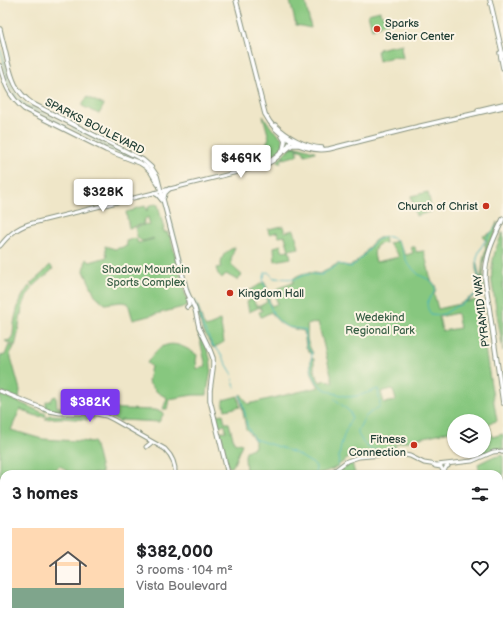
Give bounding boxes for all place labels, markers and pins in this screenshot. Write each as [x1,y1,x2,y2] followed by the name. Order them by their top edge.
[385,17,455,43] place label: Sparks Senior Center
[372,24,382,34] marker: Sparks Senior Center
[213,145,269,179] pin: $469K
[75,179,131,213] pin: $328K
[398,200,479,213] place label: Church of Christ
[481,201,491,211] marker: Church of Christ
[238,287,304,300] place label: Kingdom Hall
[225,288,235,298] marker: Kingdom Hall
[62,389,118,423] pin: $382K
[349,433,407,459] place label: Fitness Connection
[409,440,419,450] marker: Fitness Connection

